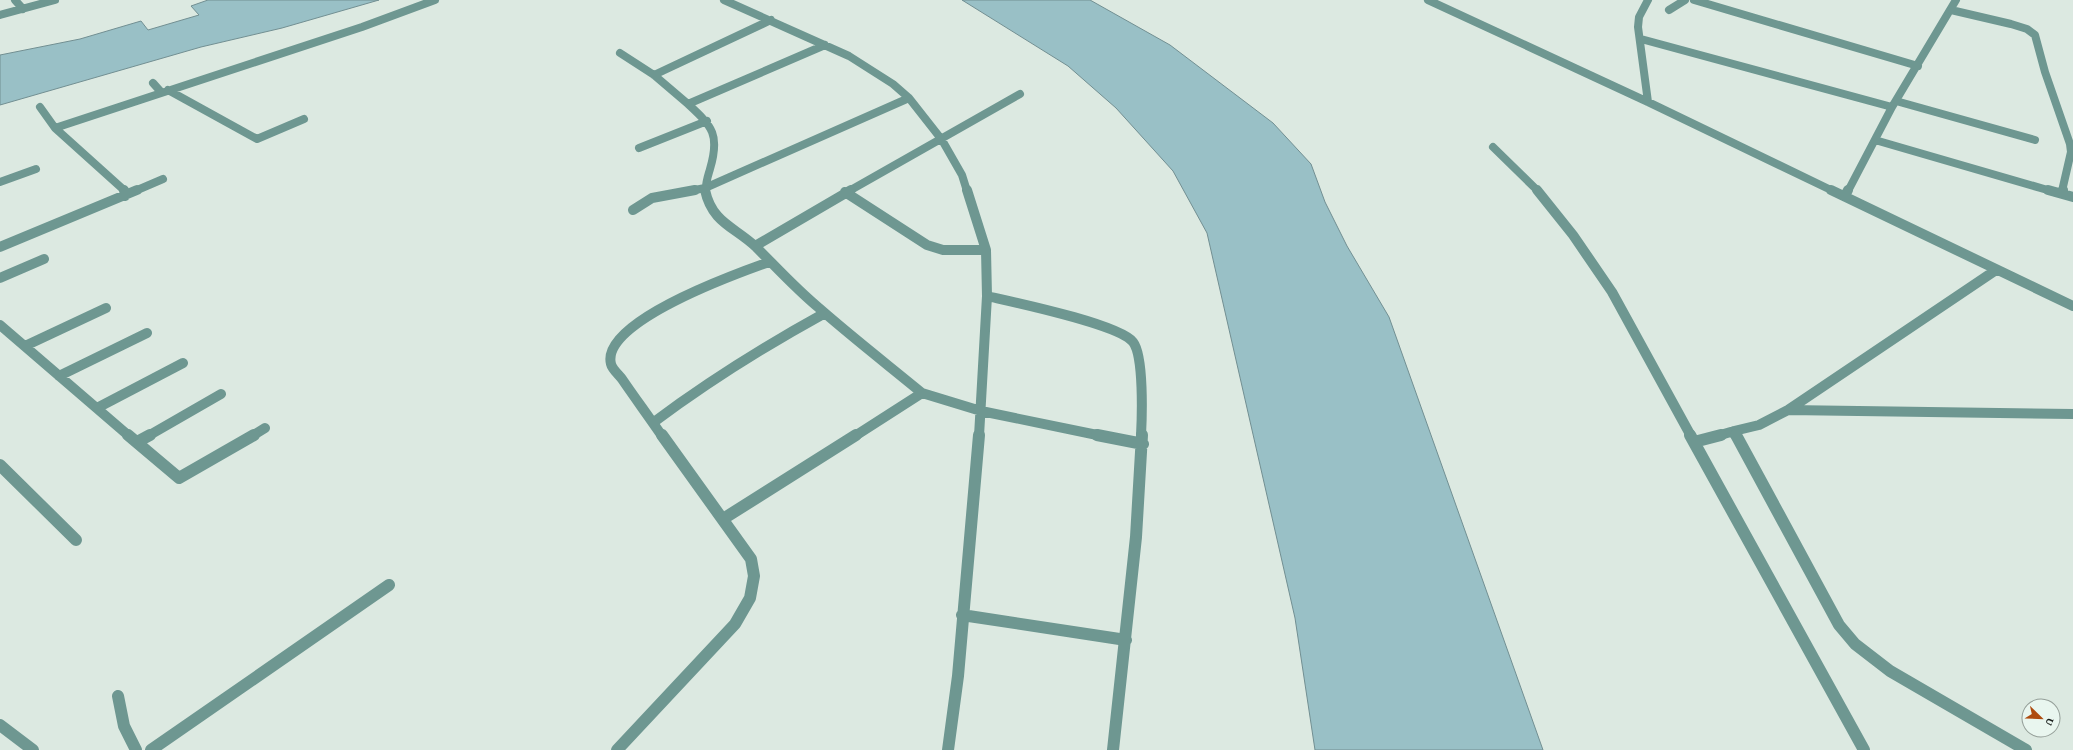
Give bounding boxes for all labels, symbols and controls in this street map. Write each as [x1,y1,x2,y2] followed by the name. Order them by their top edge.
[2021,698,2061,738] north arrow
[2043,716,2057,728] text: U

